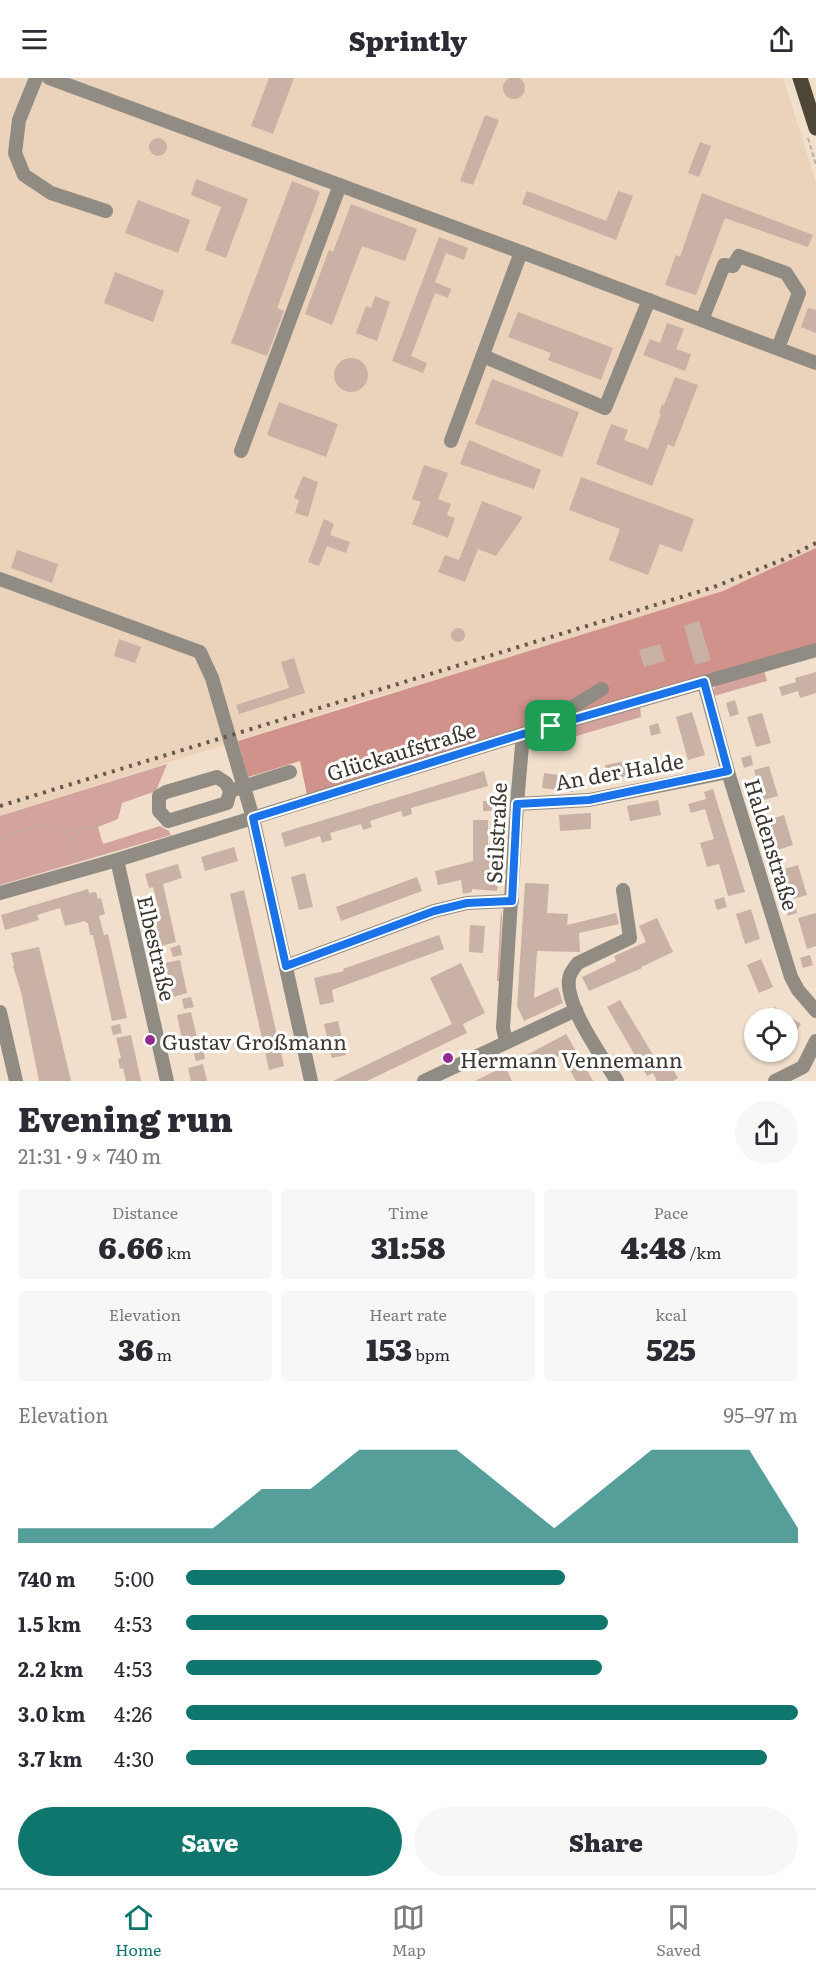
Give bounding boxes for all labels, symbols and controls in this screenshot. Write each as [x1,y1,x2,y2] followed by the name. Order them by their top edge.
[349,19,467,59] text: Sprintly
[18,23,51,56] icon: menu
[765,23,798,56] icon: share
[525,700,576,751] pin
[534,709,567,742] icon: arrive
[323,713,480,787] street label: Glückaufstraße
[552,743,686,797] street label: An der Halde
[738,774,808,914] street label: Haldenstraße
[477,782,513,884] street label: Seilstraße
[131,892,185,1004] street label: Elbestraße
[744,1008,798,1062] map controls
[744,1008,798,1062] button: locate
[162,1025,347,1056] place label: Gustav Großmann
[143,1033,157,1047] marker: Gustav Großmann
[460,1043,683,1074] place label: Hermann Vennemann
[441,1051,455,1065] marker: Hermann Vennemann
[18,1093,233,1142] text: Evening run
[735,1101,798,1164] button: share
[18,1140,161,1170] text: 21:31 · 9 × 740 m
[112,1200,178,1224] text: Distance
[388,1200,428,1224] text: Time
[654,1200,688,1224] text: Pace
[98,1224,163,1268] text: 6.66
[371,1224,445,1268] text: 31:58
[621,1224,686,1268] text: 4:48
[163,1240,192,1264] text: km
[686,1240,721,1264] text: /km
[109,1302,181,1326] text: Elevation
[369,1302,447,1326] text: Heart rate
[655,1302,687,1326] text: kcal
[118,1326,153,1370] text: 36
[366,1326,412,1370] text: 153
[646,1326,696,1370] text: 525
[153,1342,172,1366] text: m
[412,1342,450,1366] text: bpm
[18,1399,108,1429] text: Elevation
[724,1399,798,1429] text: 95–97 m
[18,1563,76,1593] text: 740 m
[114,1563,154,1593] text: 5:00
[18,1608,81,1638] text: 1.5 km
[114,1608,153,1638] text: 4:53
[18,1653,83,1683] text: 2.2 km
[114,1653,153,1683] text: 4:53
[18,1698,85,1728] text: 3.0 km
[114,1698,152,1728] text: 4:26
[18,1743,82,1773] text: 3.7 km
[114,1743,154,1773] text: 4:30
[18,1807,402,1876] button: Save
[414,1807,798,1876] button: Share
[115,1901,161,1961] tab: Home
[392,1901,426,1961] tab: Map
[656,1901,701,1961] tab: Saved

